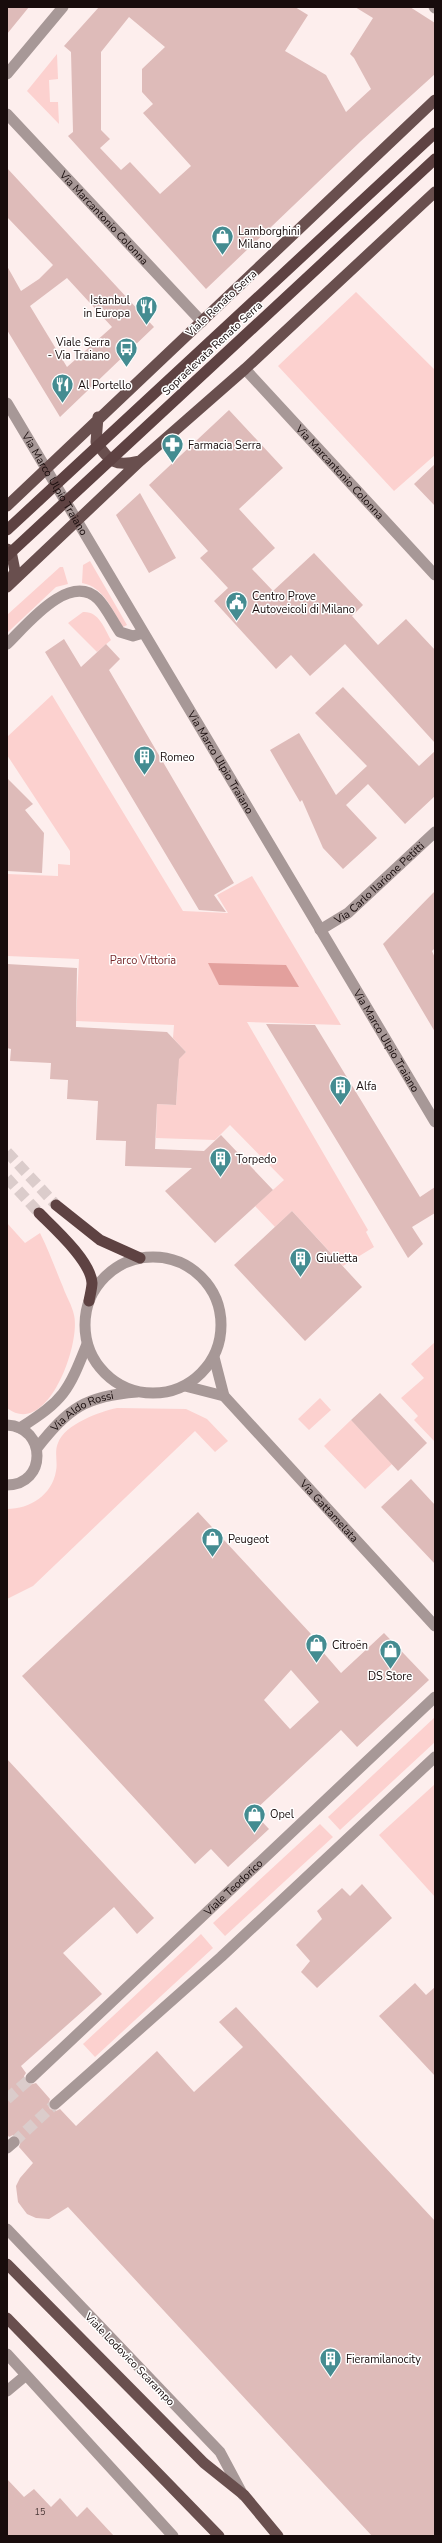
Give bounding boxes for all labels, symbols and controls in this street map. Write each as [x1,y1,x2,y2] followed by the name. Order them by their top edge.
[55,167,152,268] street label: Via Marcantonio Colonna
[210,224,236,257] shop icon: Lamborghini Milano
[238,224,300,252] place label: Lamborghini Milano
[182,266,260,341] street label: Viale Renato Serra
[84,293,131,321] place label: Istanbul in Europa
[133,293,159,326] restaurant icon: Istanbul in Europa
[159,298,266,399] street label: Sopraelevata Renato Serra
[47,335,110,363] place label: Viale Serra - Via Traiano
[113,335,139,368] bus stop icon: Viale Serra - Via Traiano
[49,372,75,405] restaurant icon: Al Portello
[78,378,131,393] place label: Al Portello
[291,421,387,523] street label: Via Marcantonio Colonna
[18,429,91,538] street label: Via Marco Ulpio Traiano
[160,432,186,465] pharmacy icon: Farmacia Serra
[188,438,262,453] place label: Farmacia Serra
[223,589,249,622] public building icon: Centro Prove Autoveicoli di Milano
[252,589,355,617] place label: Centro Prove Autoveicoli di Milano
[183,707,257,817] street label: Via Marco Ulpio Traiano
[132,744,158,777] building icon: Romeo
[160,750,195,765] place label: Romeo
[331,839,428,928] street label: Via Carlo Ilarione Petitti
[110,953,176,968] park label: Parco Vittoria
[349,986,423,1095] street label: Via Marco Ulpio Traiano
[327,1073,353,1106] building icon: Alfa
[356,1079,377,1094] place label: Alfa
[208,1146,234,1179] building icon: Torpedo
[236,1152,277,1167] place label: Torpedo
[287,1245,313,1278] building icon: Giulietta
[316,1251,358,1266] place label: Giulietta
[47,1388,115,1436] street label: Via Aldo Rossi
[296,1476,362,1546] street label: Via Gattamelata
[200,1526,226,1559] shop icon: Peugeot
[228,1532,269,1547] place label: Peugeot
[303,1632,329,1665] shop icon: Citroën
[377,1637,403,1670] shop icon: DS Store
[332,1638,368,1653] place label: Citroën
[368,1669,412,1684] place label: DS Store
[242,1801,268,1834] shop icon: Opel
[270,1807,295,1822] place label: Opel
[200,1856,266,1920] street label: Viale Teodorico
[81,2309,178,2409] street label: Viale Lodovico Scarampo
[318,2346,344,2379] building icon: Fieramilanocity
[346,2352,421,2367] place label: Fieramilanocity
[35,2506,45,2518] house number: 15

